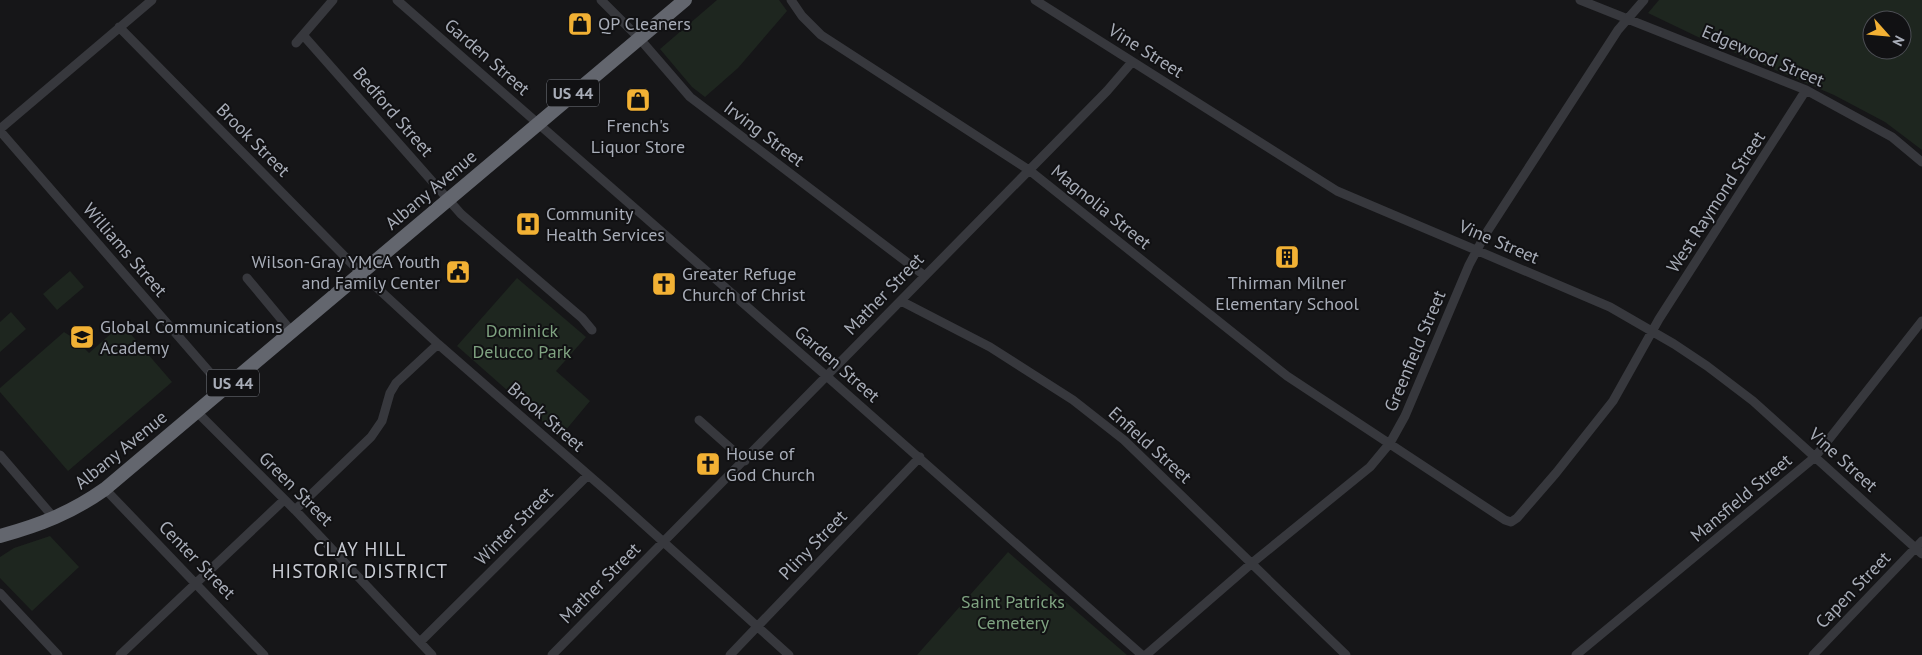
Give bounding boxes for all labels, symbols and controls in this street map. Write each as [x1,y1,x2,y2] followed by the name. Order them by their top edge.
[1862,10,1912,60] north arrow
[567,11,593,37] shop icon: QP Cleaners
[598,12,691,35] place label: QP Cleaners
[440,13,535,100] street label: Garden Street
[1103,18,1188,83] street label: Vine Street
[1699,19,1828,92] street label: Edgewood Street
[1888,33,1909,49] text: N
[348,62,439,161] street label: Bedford Street
[547,80,599,106] road number: US 44
[625,87,651,113] shop icon: French's Liquor Store
[719,96,809,171] street label: Irving Street
[212,98,295,181] street label: Brook Street
[591,114,685,158] place label: French's Liquor Store
[1661,127,1770,277] street label: West Raymond Street
[380,145,481,235] street label: Albany Avenue
[1047,159,1156,254] street label: Magnolia Street
[78,198,172,301] street label: Williams Street
[546,202,665,246] place label: Community Health Services
[515,211,541,237] hospital icon: Community Health Services
[1455,214,1543,269] street label: Vine Street
[1274,244,1300,270] building icon: Thirman Milner Elementary School
[839,248,928,339] street label: Mather Street
[251,250,440,294] place label: Wilson-Gray YMCA Youth and Family Center
[445,259,471,285] public building icon: Wilson-Gray YMCA Youth and Family Center
[682,262,805,306] place label: Greater Refuge Church of Christ
[651,271,677,297] church icon: Greater Refuge Church of Christ
[1215,271,1359,315] place label: Thirman Milner Elementary School
[1379,287,1450,415] street label: Greenfield Street
[100,315,283,359] place label: Global Communications Academy
[473,319,572,363] park label: Dominick Delucco Park
[790,320,885,407] street label: Garden Street
[69,324,95,350] school or university icon: Global Communications Academy
[207,369,259,396] road number: US 44
[503,377,590,456] street label: Brook Street
[1104,401,1197,488] street label: Enfield Street
[70,405,172,494] street label: Albany Avenue
[1803,422,1883,497] street label: Vine Street
[726,442,815,486] place label: House of God Church
[254,447,338,531] street label: Green Street
[1685,449,1796,547] street label: Mansfield Street
[695,451,721,477] church icon: House of God Church
[470,482,558,570] street label: Winter Street
[774,505,852,584] street label: Pliny Street
[154,515,241,604] street label: Center Street
[272,537,448,583] district label: CLAY HILL HISTORIC DISTRICT
[554,537,645,628] street label: Mather Street
[1810,546,1895,633] street label: Capen Street
[961,590,1065,634] park label: Saint Patricks Cemetery

